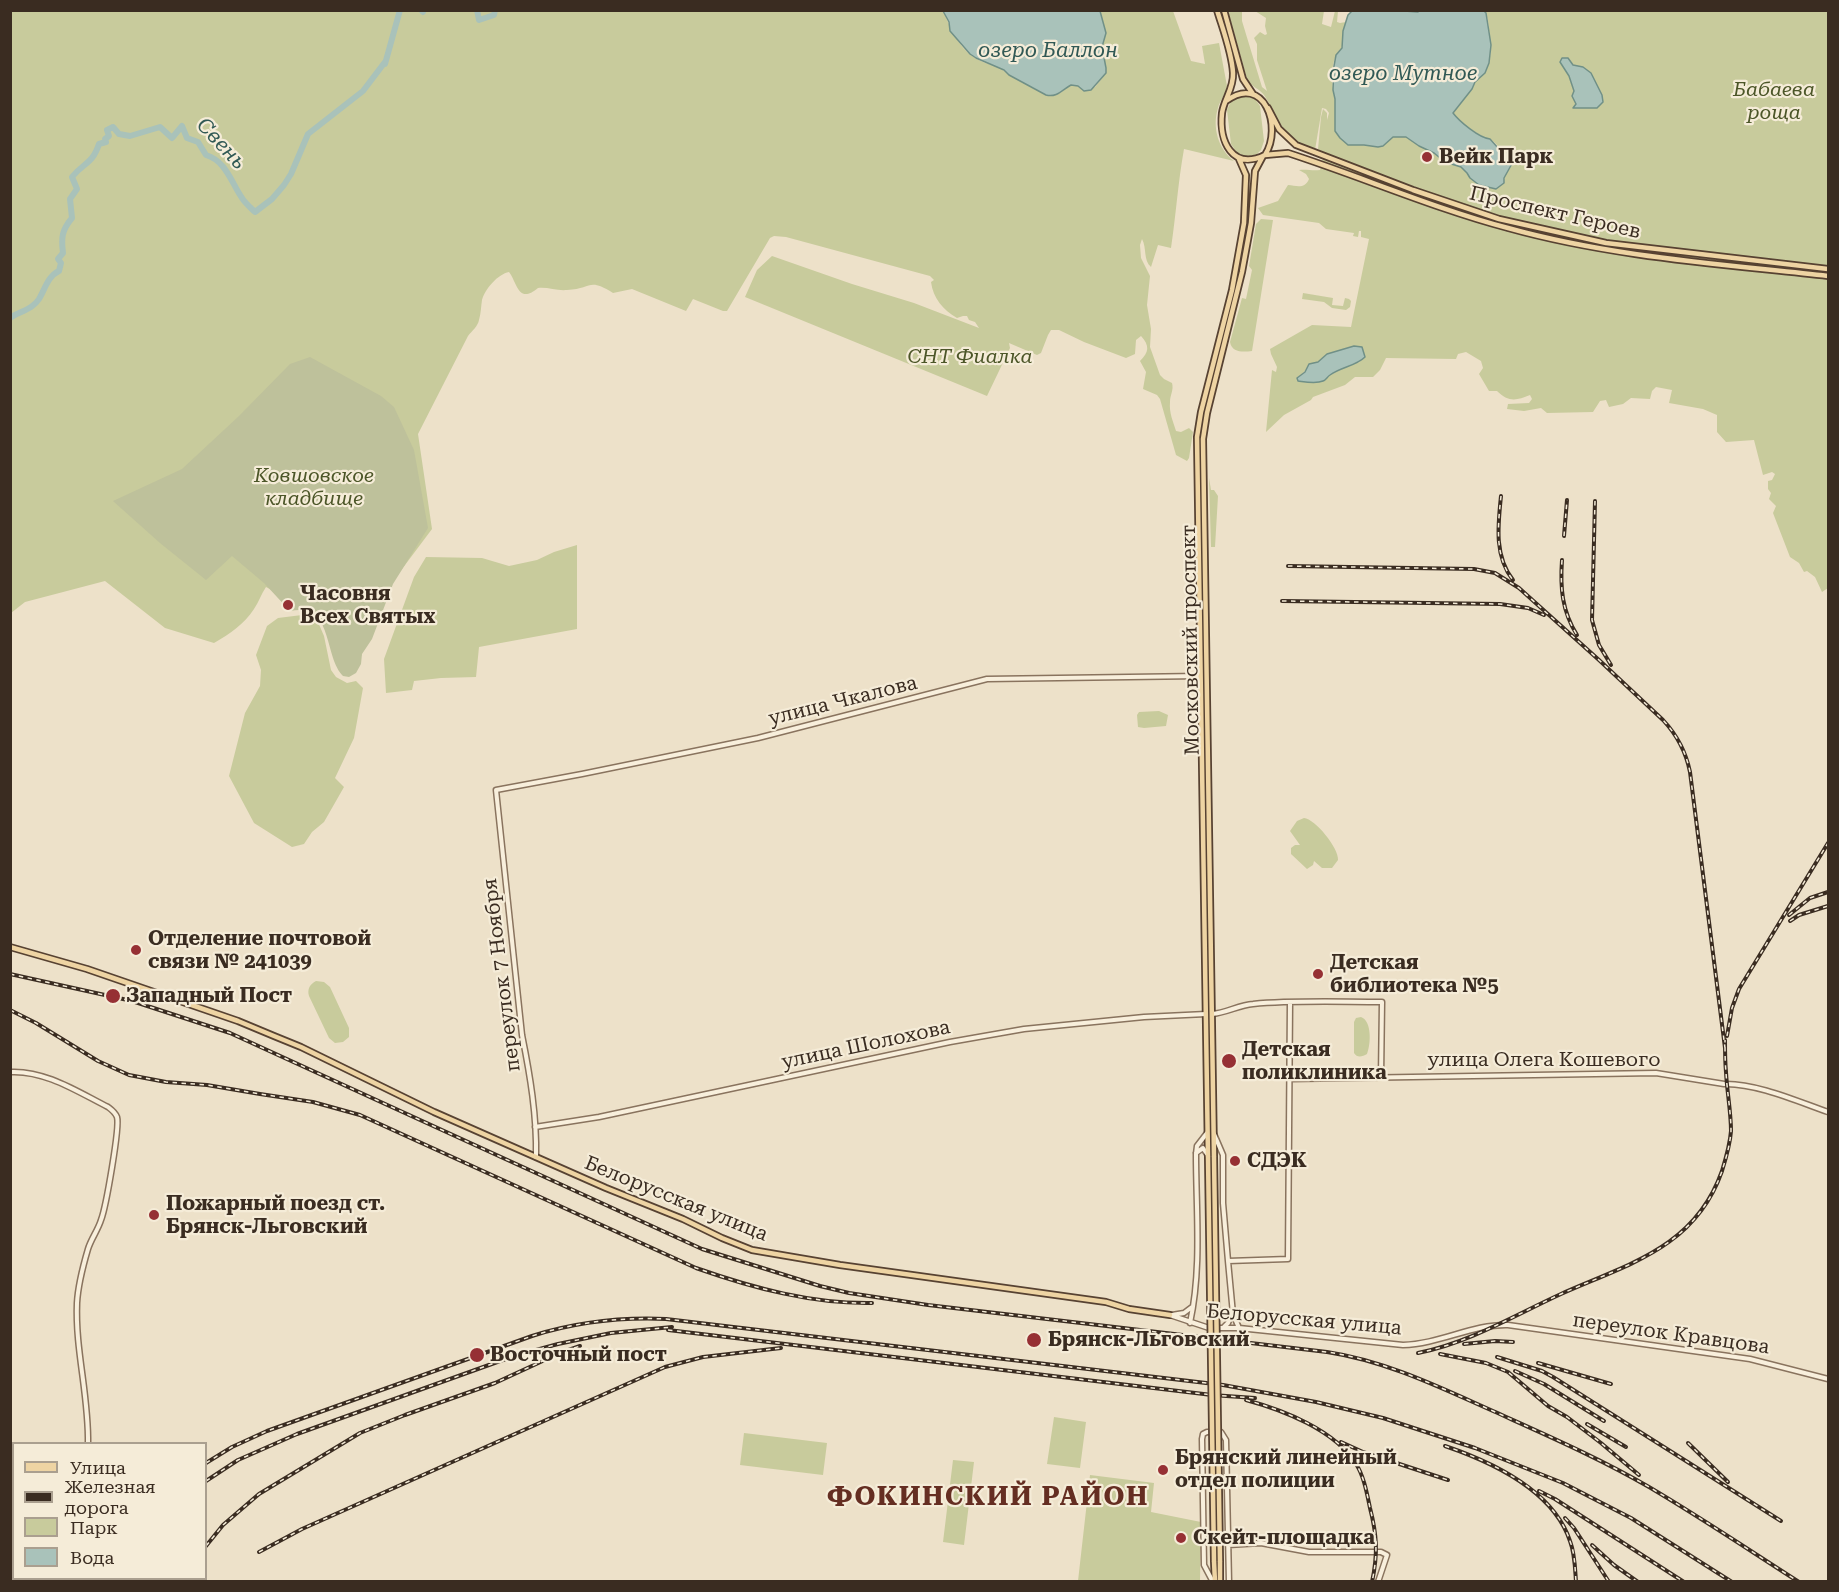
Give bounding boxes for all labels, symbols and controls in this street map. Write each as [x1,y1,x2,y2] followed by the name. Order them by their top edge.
[978,38,1118,64] water label: озеро Баллон
[1329,61,1477,87] water label: озеро Мутное
[1733,78,1815,125] park label: Бабаева роща
[191,113,251,175] water label: Свень
[1439,145,1553,169] place label: Вейк Парк
[1420,150,1434,164] marker: Вейк Парк
[1467,182,1643,244] street label: Проспект Героев
[907,345,1033,369] park label: СНТ Фиалка
[254,464,374,511] park label: Ковшовское кладбище
[1177,525,1205,755] street label: Московский проспект
[300,582,435,629] place label: Часовня Всех Святых
[281,598,295,612] marker: Часовня Всех Святых
[766,671,920,731] street label: улица Чкалова
[478,877,526,1073] street label: переулок 7 Ноября
[148,927,371,974] place label: Отделение почтовой связи № 241039
[129,943,143,957] marker: Отделение почтовой связи № 241039
[1330,951,1499,998] place label: Детская библиотека №5
[1311,967,1325,981] marker: Детская библиотека №5
[126,984,292,1008] place label: Западный Пост
[104,987,122,1005] marker: Западный Пост
[780,1015,952,1075] street label: улица Шолохова
[1242,1038,1387,1085] place label: Детская поликлиника
[1428,1048,1660,1072] street label: улица Олега Кошевого
[1220,1052,1238,1070] marker: Детская поликлиника
[1247,1149,1307,1173] place label: СДЭК
[581,1151,771,1247] street label: Белорусская улица
[1228,1154,1242,1168] marker: СДЭК
[166,1192,385,1239] place label: Пожарный поезд ст. Брянск-Льговский
[147,1208,161,1222] marker: Пожарный поезд ст. Брянск-Льговский
[1206,1300,1402,1340] street label: Белорусская улица
[1571,1308,1771,1360] street label: переулок Кравцова
[1048,1328,1249,1352] place label: Брянск-Льговский
[1025,1331,1043,1349] marker: Брянск-Льговский
[490,1343,667,1367] place label: Восточный пост
[468,1346,486,1364] marker: Восточный пост
[12,1442,207,1580] legend
[1175,1446,1397,1493] place label: Брянский линейный отдел полиции
[70,1457,126,1478] text: Улица
[1156,1463,1170,1477] marker: Брянский линейный отдел полиции
[65,1476,155,1518] text: Железная дорога
[827,1481,1149,1513] district label: ФОКИНСКИЙ РАЙОН
[70,1517,118,1538] text: Парк
[1193,1526,1375,1550] place label: Скейт-площадка
[1174,1531,1188,1545] marker: Скейт-площадка
[70,1547,114,1568] text: Вода

